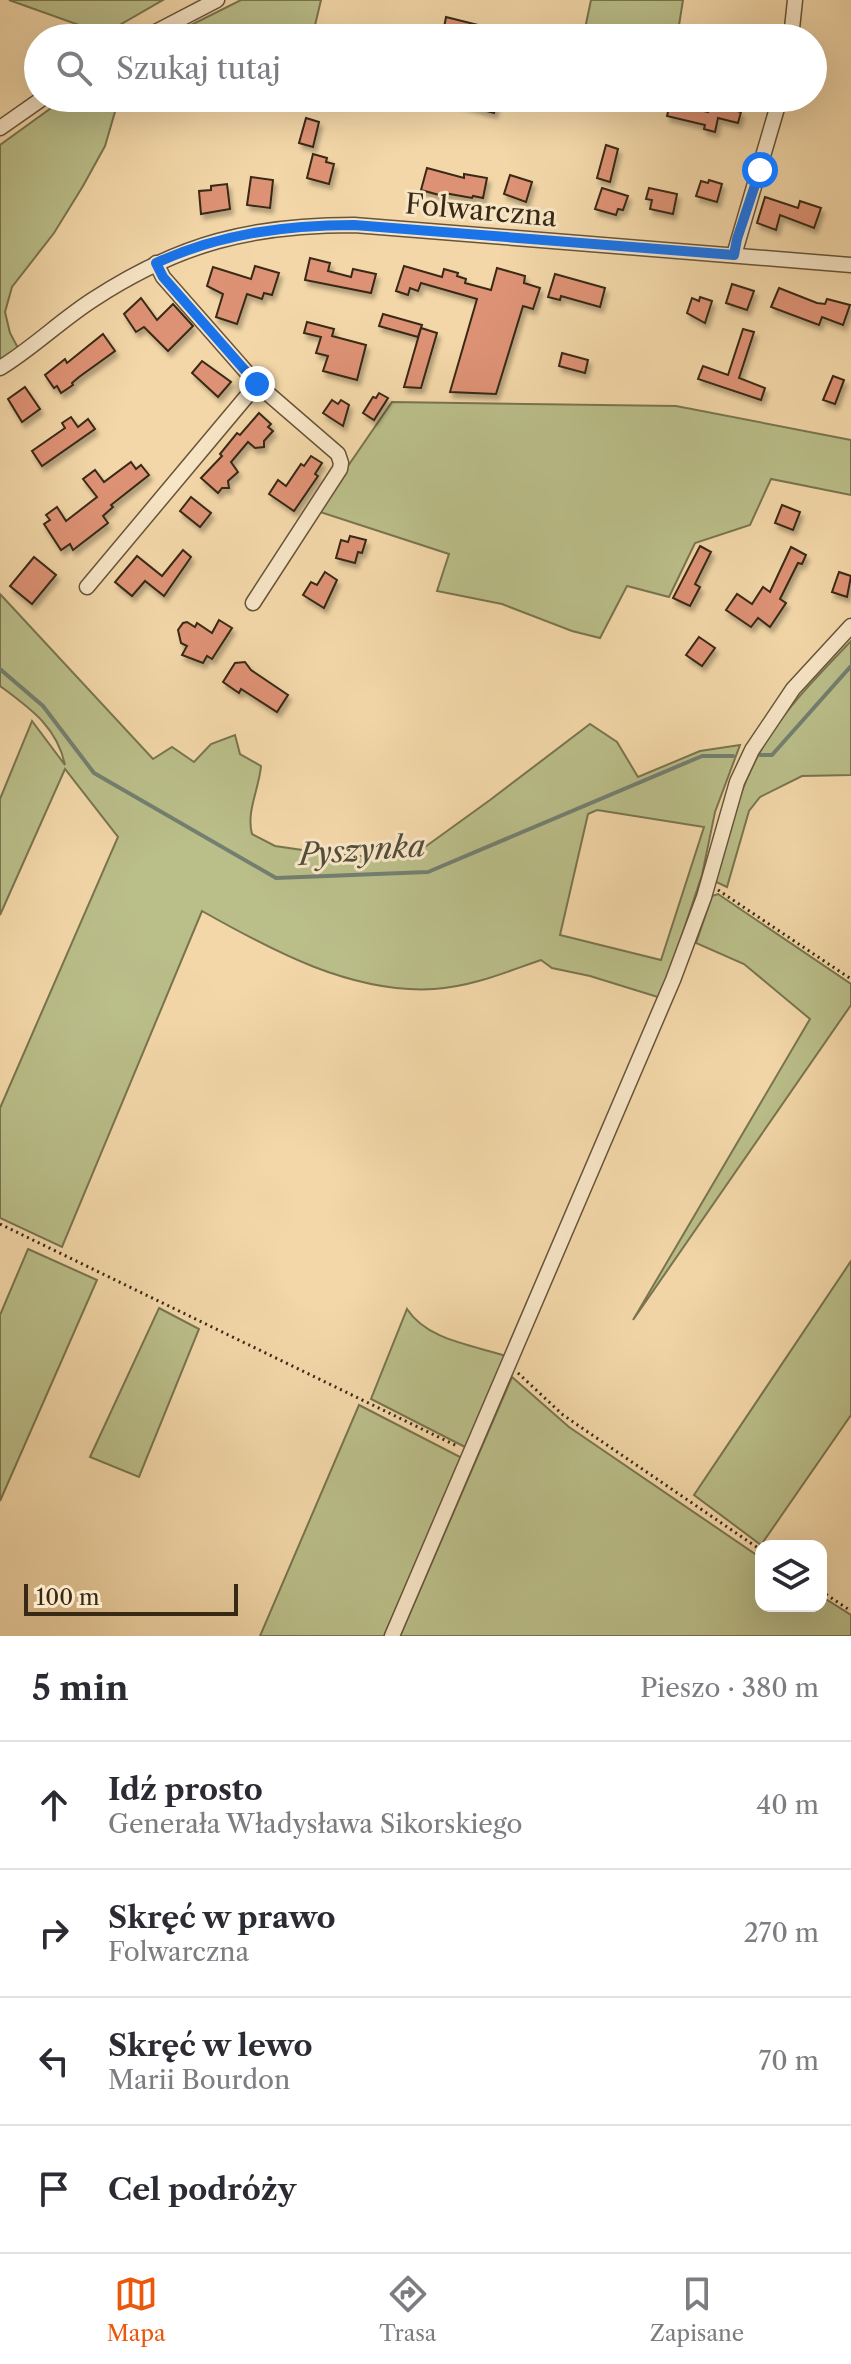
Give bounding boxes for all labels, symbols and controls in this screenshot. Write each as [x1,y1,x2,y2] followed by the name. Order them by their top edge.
[24,24,827,112] search box
[52,46,96,90] icon: search
[116,50,281,87] text: Szukaj tutaj
[742,152,778,188] route start
[404,186,559,234] street label: Folwarczna
[239,366,275,402] route end
[295,827,427,873] water label: Pyszynka
[755,1540,827,1612] map controls
[755,1540,827,1612] button: layers
[24,1580,238,1616] scale bar
[36,1584,99,1611] text: 100 m
[32,1667,129,1709] text: 5 min
[640,1672,819,1704] text: Pieszo · 380 m
[108,1771,263,1808] text: Idź prosto
[32,1783,76,1827] icon: ahead
[756,1789,819,1821] text: 40 m
[108,1808,522,1840] text: Generała Władysława Sikorskiego
[108,1899,336,1936] text: Skręć w prawo
[32,1911,76,1955] icon: right
[744,1917,819,1949] text: 270 m
[108,1936,249,1968] text: Folwarczna
[108,2027,313,2064] text: Skręć w lewo
[32,2039,76,2083] icon: left
[759,2045,819,2077] text: 70 m
[108,2064,290,2096] text: Marii Bourdon
[32,2167,76,2211] icon: arrive
[108,2171,296,2208] text: Cel podróży
[107,2272,166,2347] tab: Mapa
[379,2272,436,2347] tab: Trasa
[650,2272,744,2347] tab: Zapisane

